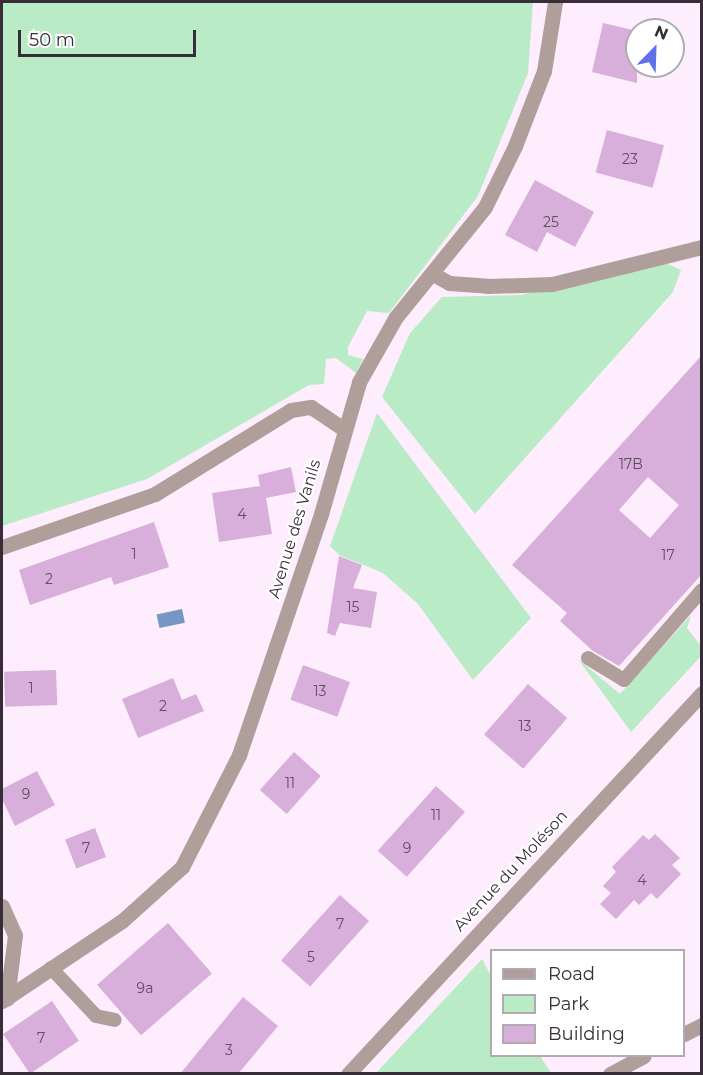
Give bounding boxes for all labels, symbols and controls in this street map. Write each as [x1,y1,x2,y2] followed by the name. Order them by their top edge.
[21,18,200,56] scale bar
[625,18,685,78] north arrow
[652,22,671,44] text: N
[29,29,75,51] text: 50 m
[622,151,638,167] house number: 23
[543,214,559,230] house number: 25
[619,456,643,472] house number: 17B
[265,457,325,601] street label: Avenue des Vanils
[237,506,247,522] house number: 4
[131,546,137,562] house number: 1
[661,547,675,563] house number: 17
[45,571,53,587] house number: 2
[347,599,359,615] house number: 15
[28,680,34,696] house number: 1
[314,683,326,699] house number: 13
[159,698,167,714] house number: 2
[519,718,531,734] house number: 13
[285,775,295,791] house number: 11
[22,786,30,802] house number: 9
[431,807,441,823] house number: 11
[450,807,572,935] street label: Avenue du Moléson
[82,840,90,856] house number: 7
[403,840,411,856] house number: 9
[637,872,647,888] house number: 4
[336,916,344,932] house number: 7
[307,949,315,965] house number: 5
[490,949,685,1057] legend
[548,963,595,985] text: Road
[137,980,153,996] house number: 9a
[548,993,589,1015] text: Park
[548,1023,625,1045] text: Building
[37,1030,45,1046] house number: 7
[225,1042,233,1058] house number: 3

